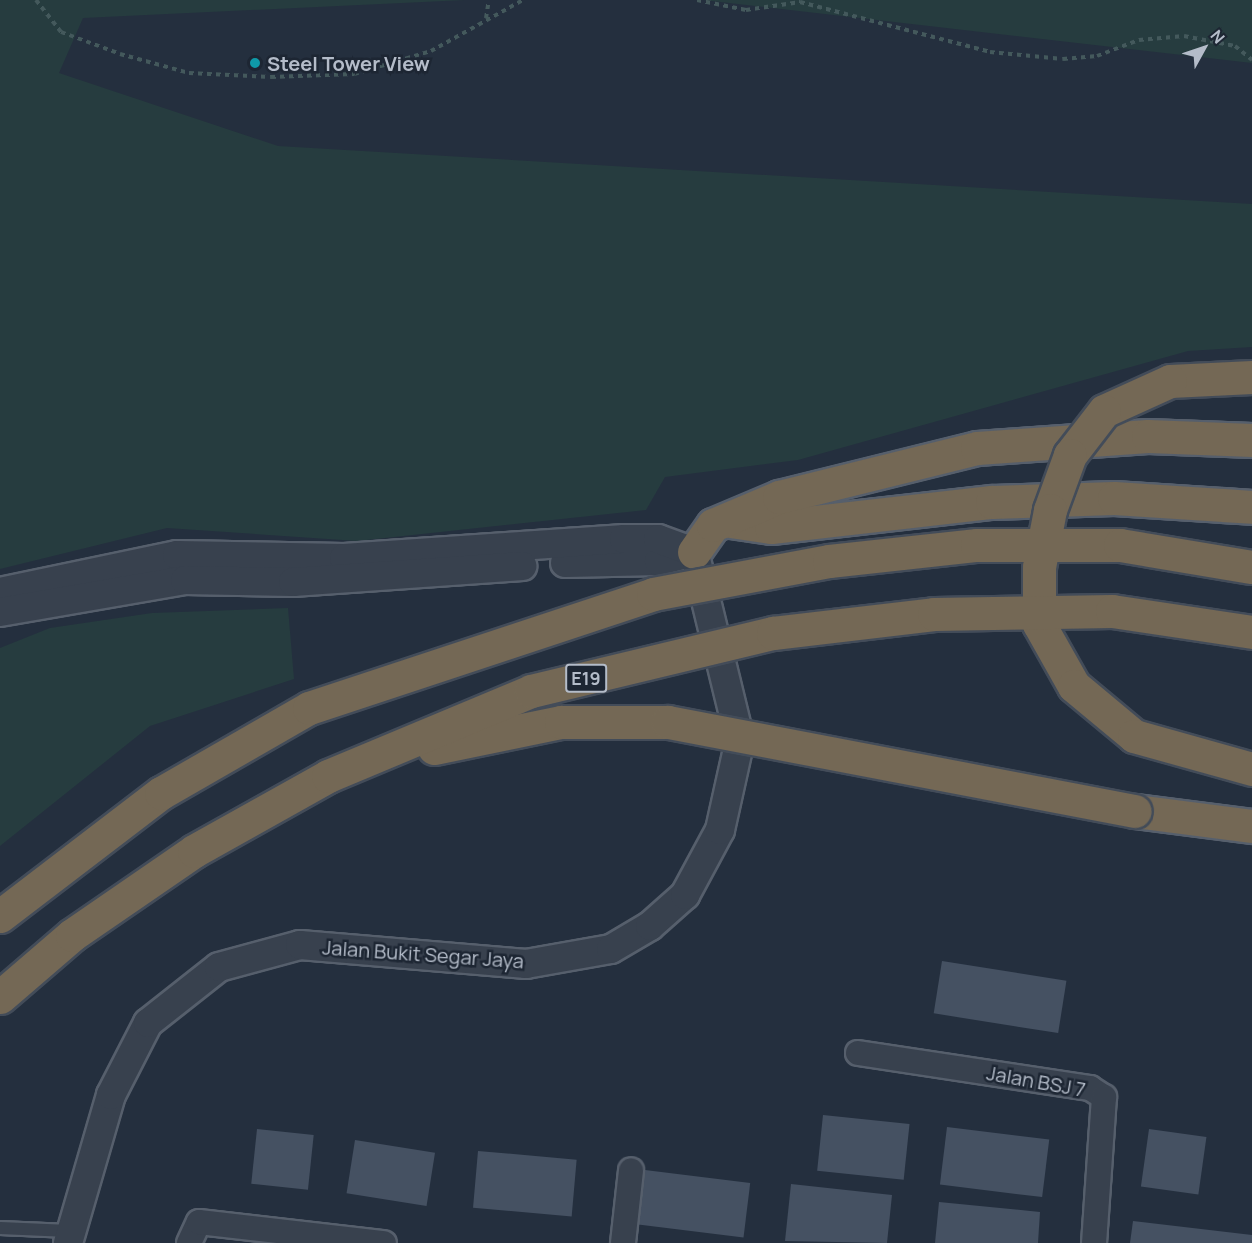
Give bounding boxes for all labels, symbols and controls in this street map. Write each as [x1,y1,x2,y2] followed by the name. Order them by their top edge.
[1174,18,1234,78] north arrow
[1206,25,1230,48] text: N
[267,51,430,75] place label: Steel Tower View
[248,56,262,70] marker: Steel Tower View
[565,663,607,693] road number: E19
[321,935,525,973] street label: Jalan Bukit Segar Jaya
[985,1061,1087,1101] street label: Jalan BSJ 7

